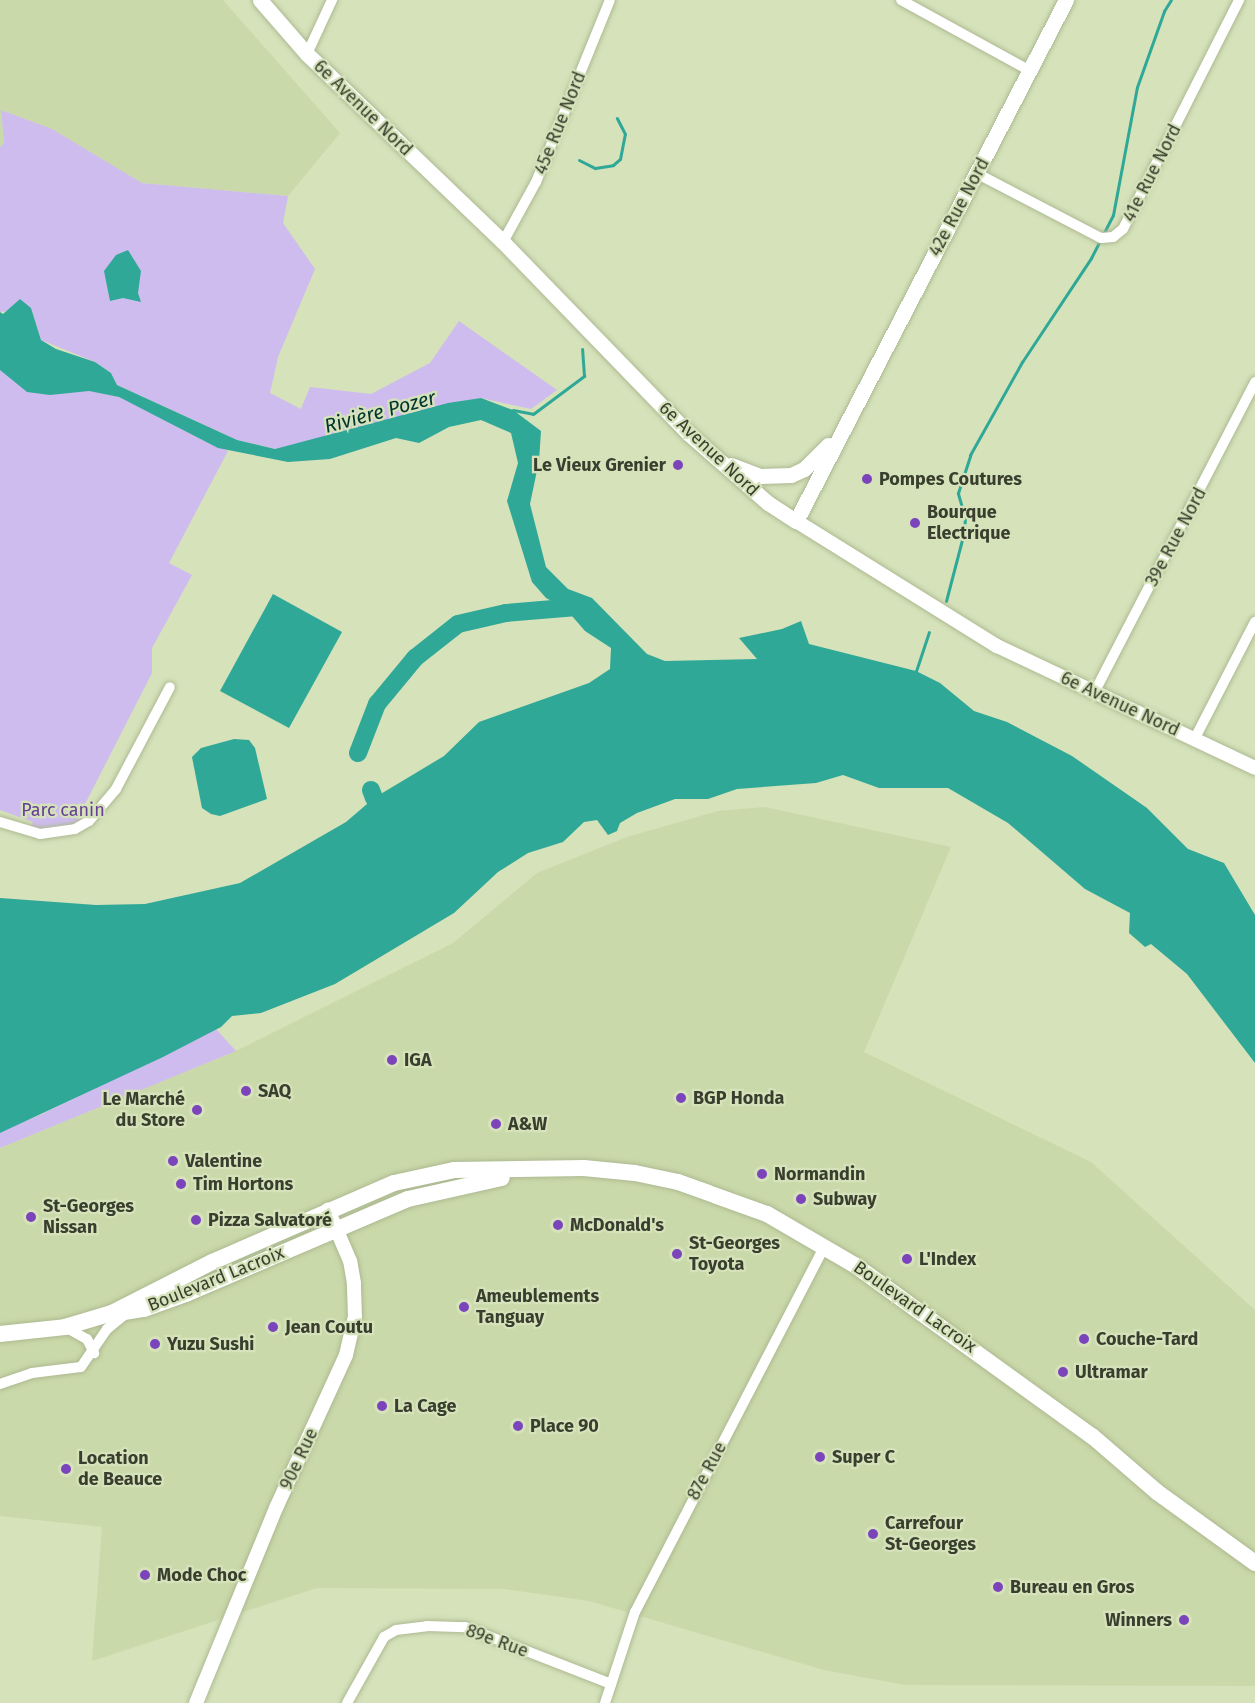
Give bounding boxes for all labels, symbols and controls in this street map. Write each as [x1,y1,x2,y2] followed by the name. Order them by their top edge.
[309,56,417,160] street label: 6e Avenue Nord
[530,68,590,178] street label: 45e Rue Nord
[1118,121,1186,225] street label: 41e Rue Nord
[924,154,994,260] street label: 42e Rue Nord
[322,386,438,438] water label: Rivière Pozer
[655,397,763,501] street label: 6e Avenue Nord
[533,454,666,476] place label: Le Vieux Grenier
[671,458,685,472] marker: Le Vieux Grenier
[879,468,1022,490] place label: Pompes Coutures
[860,472,874,486] marker: Pompes Coutures
[1141,484,1211,590] street label: 39e Rue Nord
[927,502,1010,544] place label: Bourque Electrique
[908,516,922,530] marker: Bourque Electrique
[1057,667,1183,741] street label: 6e Avenue Nord
[21,799,105,821] park label: Parc canin
[404,1049,432,1071] place label: IGA
[385,1053,399,1067] marker: IGA
[258,1080,291,1102] place label: SAQ
[239,1084,253,1098] marker: SAQ
[693,1087,784,1109] place label: BGP Honda
[102,1089,185,1132] place label: Le Marché du Store
[674,1091,688,1105] marker: BGP Honda
[190,1103,204,1117] marker: Le Marché du Store
[508,1113,547,1135] place label: A&W
[489,1117,503,1131] marker: A&W
[185,1150,262,1172] place label: Valentine
[166,1154,180,1168] marker: Valentine
[774,1163,865,1185] place label: Normandin
[755,1167,769,1181] marker: Normandin
[193,1173,293,1195] place label: Tim Hortons
[174,1177,188,1191] marker: Tim Hortons
[813,1188,876,1210] place label: Subway
[794,1192,808,1206] marker: Subway
[43,1196,134,1238] place label: St-Georges Nissan
[208,1209,332,1231] place label: Pizza Salvatoré
[24,1210,38,1224] marker: St-Georges Nissan
[189,1213,203,1227] marker: Pizza Salvatoré
[570,1214,664,1236] place label: McDonald's
[551,1218,565,1232] marker: McDonald's
[689,1233,780,1276] place label: St-Georges Toyota
[145,1242,287,1316] street label: Boulevard Lacroix
[670,1247,684,1261] marker: St-Georges Toyota
[919,1248,976,1270] place label: L'Index
[900,1252,914,1266] marker: L'Index
[849,1257,981,1357] street label: Boulevard Lacroix
[476,1286,599,1328] place label: Ameublements Tanguay
[457,1300,471,1314] marker: Ameublements Tanguay
[285,1316,373,1338] place label: Jean Coutu
[266,1320,280,1334] marker: Jean Coutu
[1096,1328,1198,1350] place label: Couche-Tard
[1077,1332,1091,1346] marker: Couche-Tard
[167,1333,254,1355] place label: Yuzu Sushi
[148,1337,162,1351] marker: Yuzu Sushi
[1075,1361,1148,1383] place label: Ultramar
[1056,1365,1070,1379] marker: Ultramar
[394,1395,456,1417] place label: La Cage
[375,1399,389,1413] marker: La Cage
[530,1415,599,1437] place label: Place 90
[511,1419,525,1433] marker: Place 90
[275,1425,323,1493] street label: 90e Rue
[683,1438,731,1504] street label: 87e Rue
[832,1446,895,1468] place label: Super C
[78,1448,162,1490] place label: Location de Beauce
[813,1450,827,1464] marker: Super C
[59,1462,73,1476] marker: Location de Beauce
[885,1513,976,1556] place label: Carrefour St-Georges
[866,1527,880,1541] marker: Carrefour St-Georges
[157,1564,246,1586] place label: Mode Choc
[138,1568,152,1582] marker: Mode Choc
[1010,1576,1134,1598] place label: Bureau en Gros
[991,1580,1005,1594] marker: Bureau en Gros
[1105,1609,1172,1631] place label: Winners
[1177,1613,1191,1627] marker: Winners
[463,1620,531,1662] street label: 89e Rue

